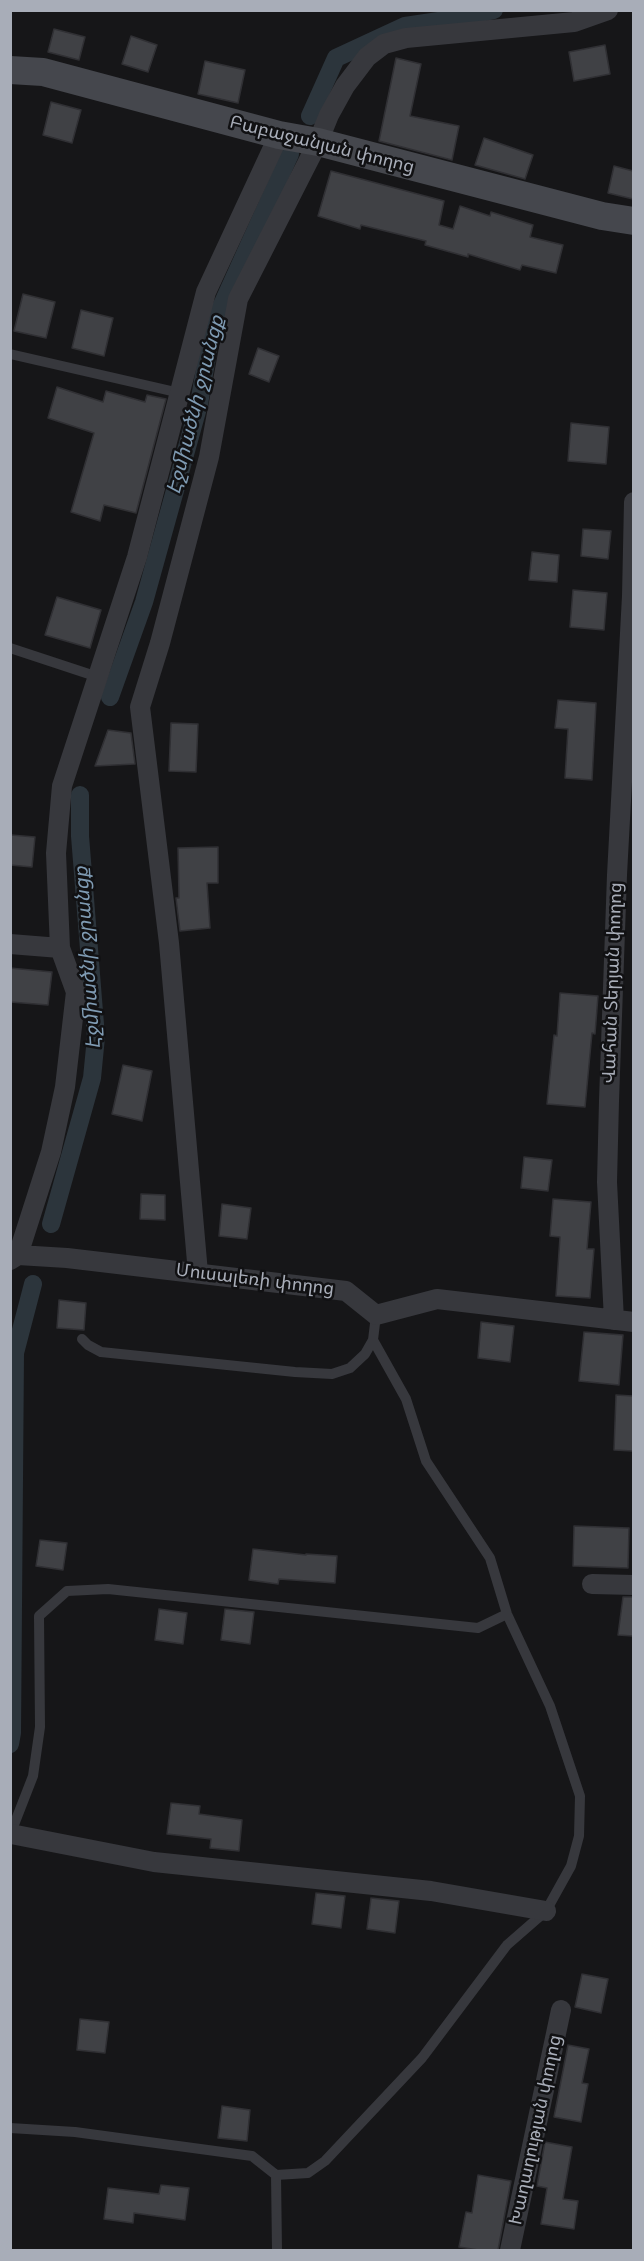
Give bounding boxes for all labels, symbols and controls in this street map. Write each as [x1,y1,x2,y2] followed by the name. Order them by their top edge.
[227,112,417,178] street label: Բաբաջանյան փողոց
[162,313,230,497] water label: Էջմիածնի ջրանցք
[70,866,106,1050] water label: Էջմիածնի ջրանցք
[599,882,627,1084] street label: Վահան Տերյան փողոց
[175,1260,335,1300] street label: Մուսալեռի փողոց
[505,2033,567,2227] street label: Խաղաղության փողոց

